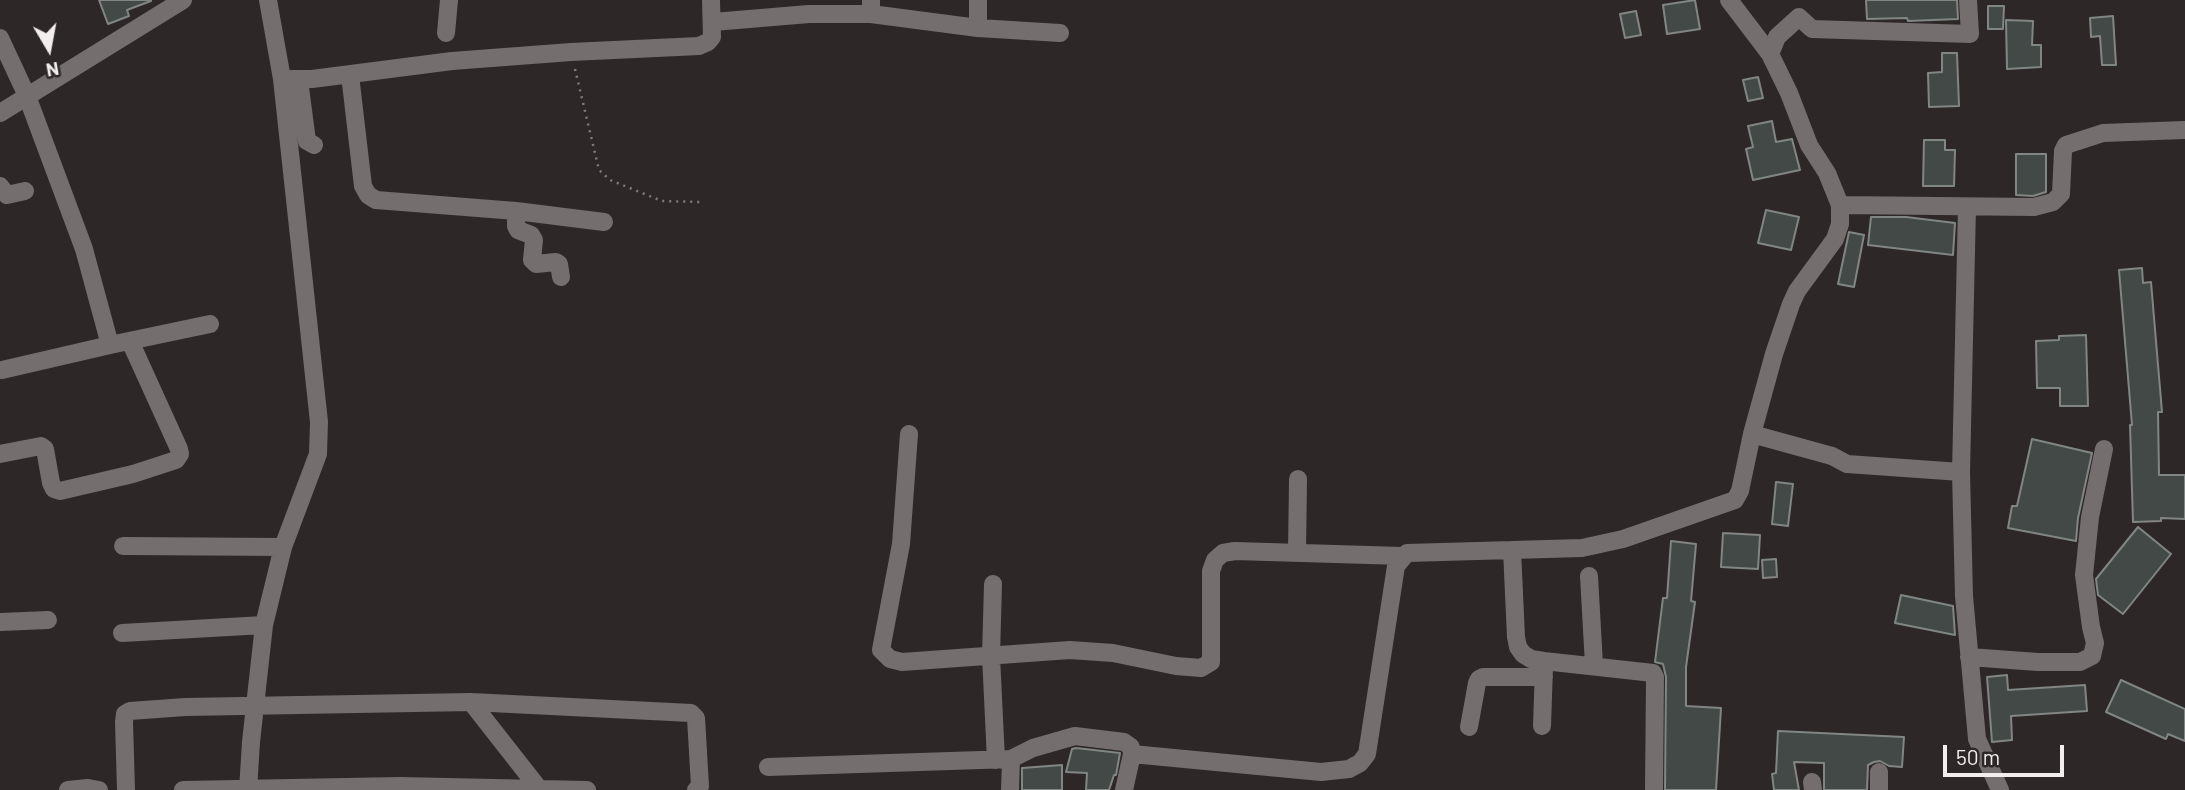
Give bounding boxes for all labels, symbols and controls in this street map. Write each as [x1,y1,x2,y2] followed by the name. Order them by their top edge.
[14,14,84,84] north arrow
[45,58,61,83] text: N
[1947,730,2068,774] scale bar
[1956,744,2000,769] text: 50 m

